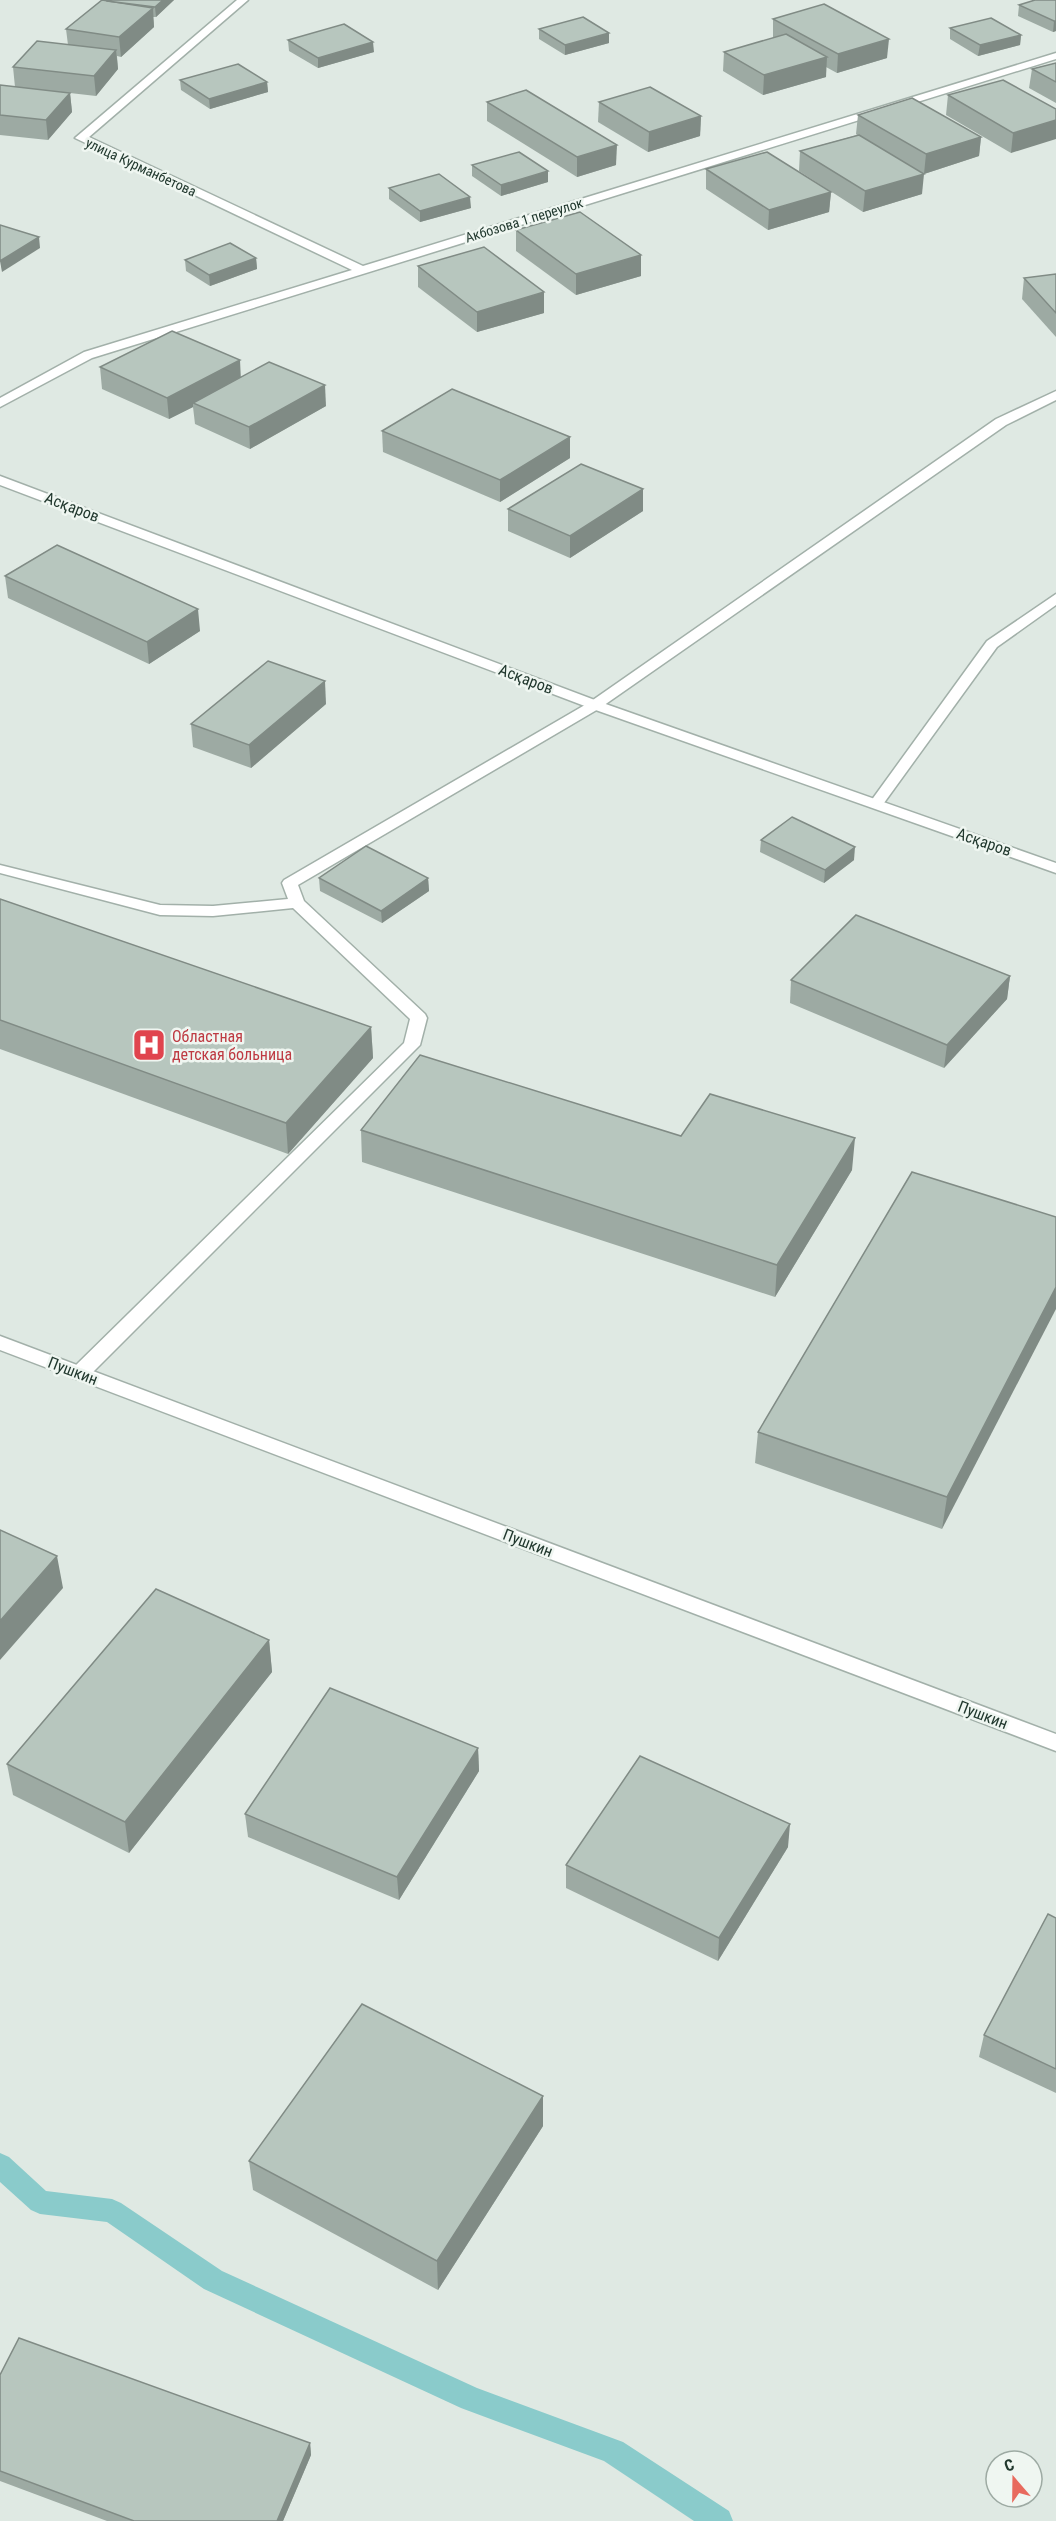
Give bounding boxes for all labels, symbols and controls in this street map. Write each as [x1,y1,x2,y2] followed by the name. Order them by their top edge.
[83,134,199,200] street label: улица Курманбетова
[463,194,585,246] street label: Акбозова 1 переулок
[42,488,102,526] street label: Асқаров
[496,660,556,698] street label: Асқаров
[954,824,1014,860] street label: Асқаров
[131,1027,167,1063] hospital icon: Областная детская больница
[172,1027,292,1064] place label: Областная детская больница
[45,1353,101,1389] street label: Пушкин
[500,1525,556,1561] street label: Пушкин
[955,1697,1011,1733] street label: Пушкин
[984,2449,1044,2509] north arrow
[1002,2455,1017,2476] text: С

